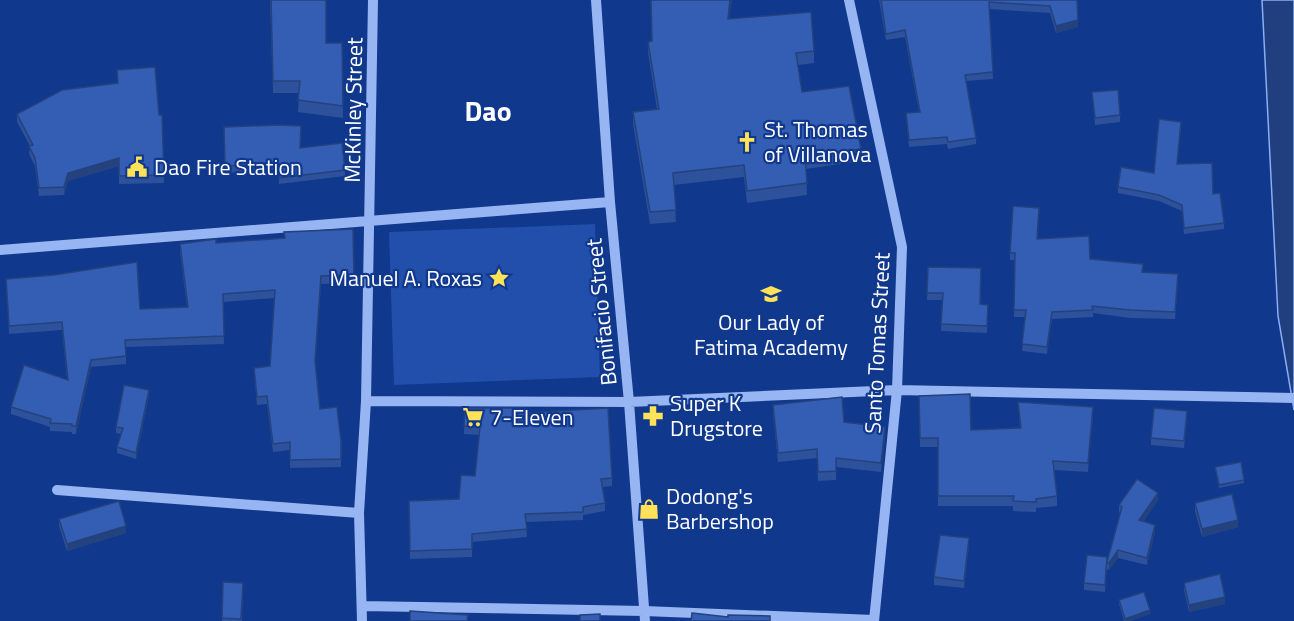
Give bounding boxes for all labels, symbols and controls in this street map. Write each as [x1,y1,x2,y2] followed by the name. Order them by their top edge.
[335,37,371,183] street label: McKinley Street
[464,89,512,132] district label: Dao
[764,112,871,171] place label: St. Thomas of Villanova
[735,130,759,154] church icon: St. Thomas of Villanova
[154,150,302,184] place label: Dao Fire Station
[125,155,149,179] public building icon: Dao Fire Station
[576,237,626,387] street label: Bonifacio Street
[855,251,899,434] street label: Santo Tomas Street
[329,261,482,295] place label: Manuel A. Roxas
[487,266,511,290] place icon: Manuel A. Roxas
[759,282,783,306] school or university icon: Our Lady of Fatima Academy
[694,305,848,364] place label: Our Lady of Fatima Academy
[670,386,763,445] place label: Super K Drugstore
[490,400,573,434] place label: 7-Eleven
[641,404,665,428] pharmacy icon: Super K Drugstore
[461,405,485,429] supermarket icon: 7-Eleven
[666,479,774,538] place label: Dodong's Barbershop
[637,497,661,521] shop icon: Dodong's Barbershop

